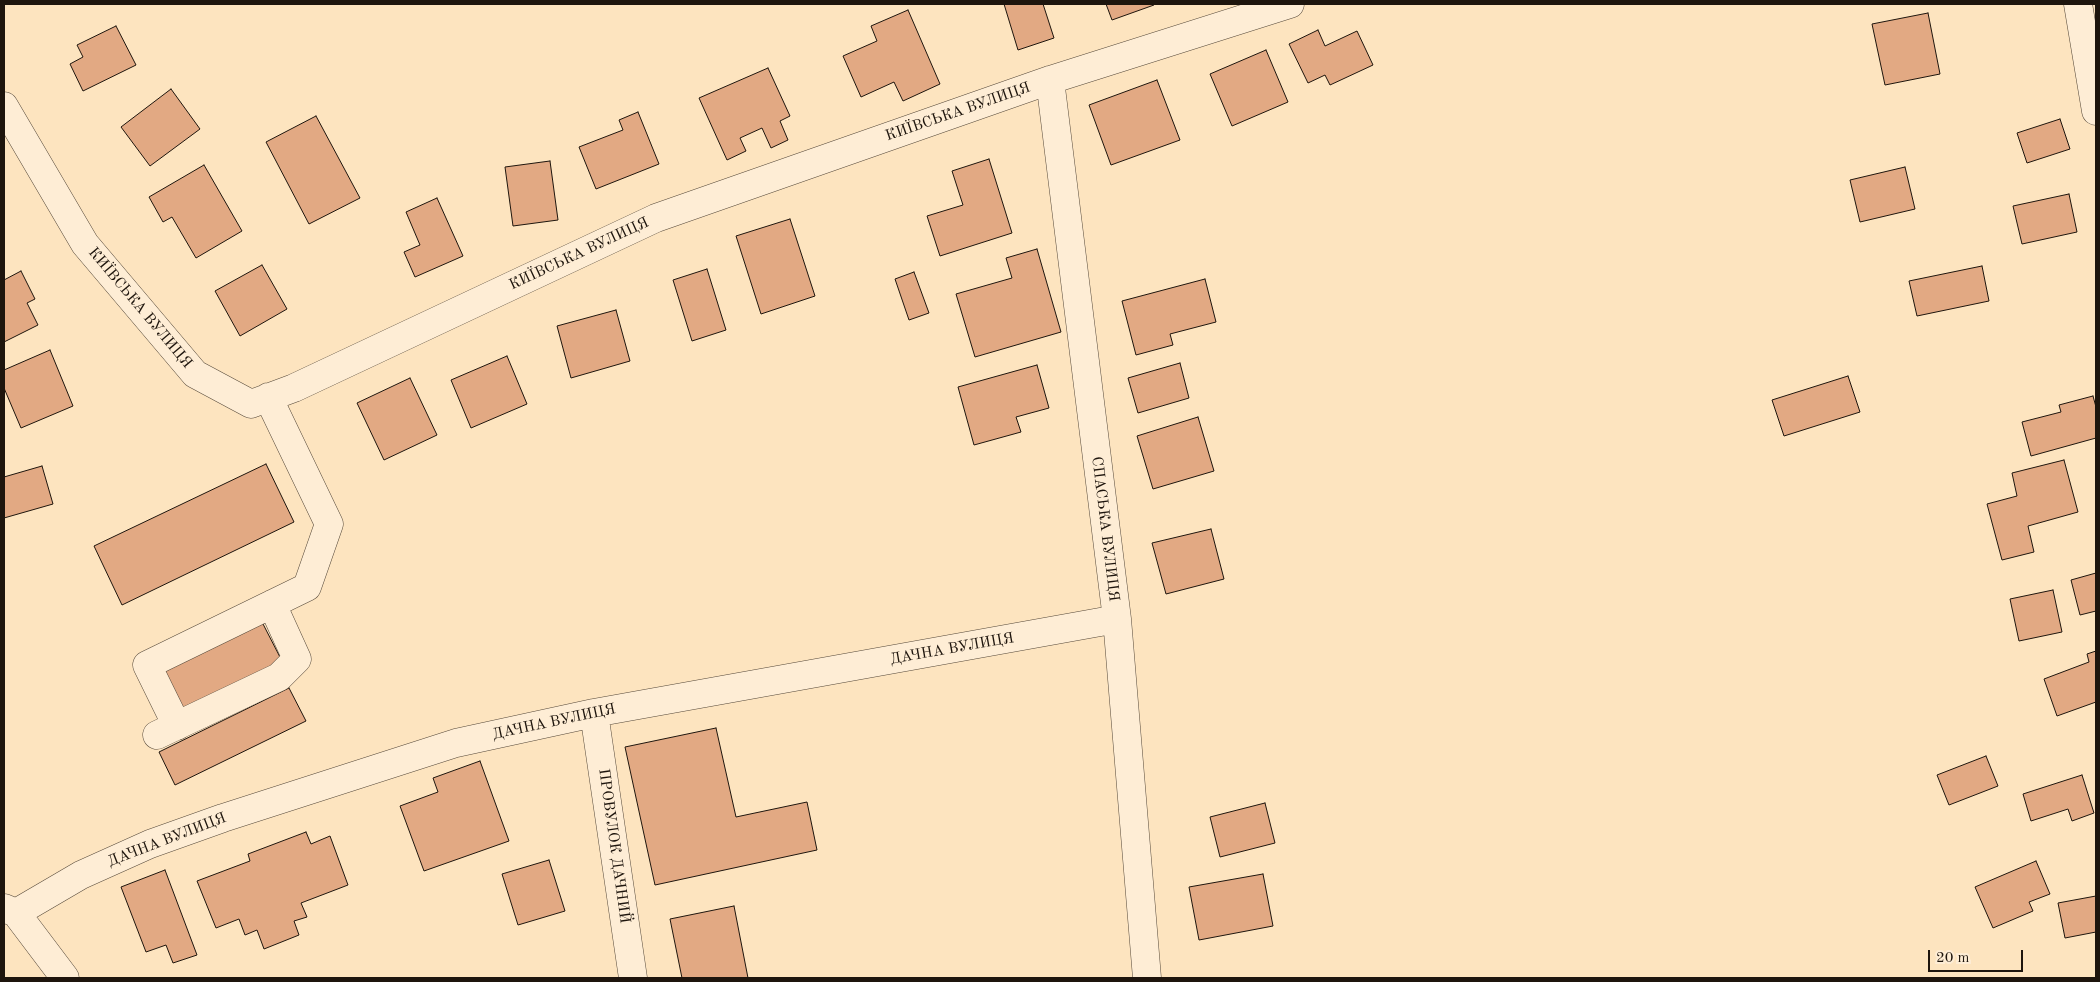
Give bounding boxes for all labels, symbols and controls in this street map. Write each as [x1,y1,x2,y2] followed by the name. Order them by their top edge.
[883,79,1033,145] street label: КИЇВСЬКА ВУЛИЦЯ
[506,214,652,294] street label: КИЇВСЬКА ВУЛИЦЯ
[84,244,196,372] street label: КИЇВСЬКА ВУЛИЦЯ
[1087,455,1123,603] street label: СПАСЬКА ВУЛИЦЯ
[889,629,1015,669] street label: ДАЧНА ВУЛИЦЯ
[491,700,617,744] street label: ДАЧНА ВУЛИЦЯ
[594,767,634,925] street label: ПРОВУЛОК ДАЧНИЙ
[105,809,229,871] street label: ДАЧНА ВУЛИЦЯ
[1930,940,2025,972] scale bar
[1936,951,1970,966] text: 20 m

